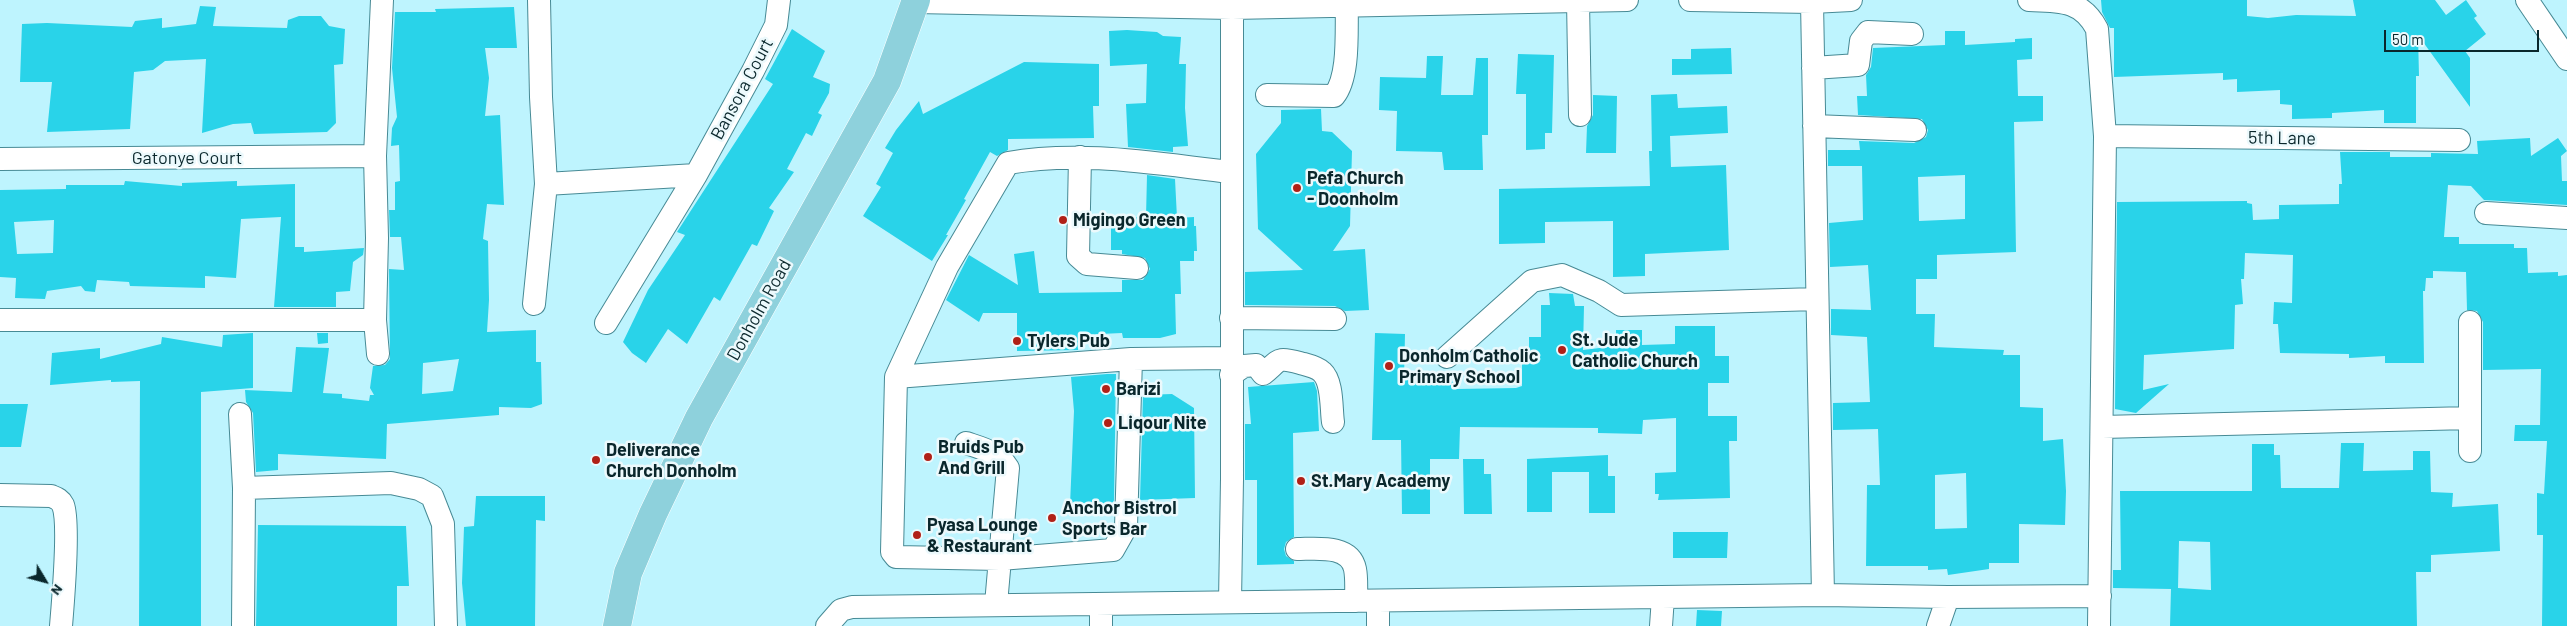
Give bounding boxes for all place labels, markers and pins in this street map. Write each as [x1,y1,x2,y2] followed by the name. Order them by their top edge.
[1307,167,1404,210] place label: Pefa Church - Doonholm
[1291,182,1303,194] marker: Pefa Church - Doonholm
[1073,209,1186,231] place label: Migingo Green
[1057,214,1069,226] marker: Migingo Green
[1572,329,1698,372] place label: St. Jude Catholic Church
[1027,330,1110,352] place label: Tylers Pub
[1011,335,1023,347] marker: Tylers Pub
[1556,344,1568,356] marker: St. Jude Catholic Church
[1399,345,1538,388] place label: Donholm Catholic Primary School
[1383,360,1395,372] marker: Donholm Catholic Primary School
[1116,378,1161,400] place label: Barizi
[1100,383,1112,395] marker: Barizi
[1118,412,1207,434] place label: Liqour Nite
[1102,417,1114,429] marker: Liqour Nite
[938,436,1024,478] place label: Bruids Pub And Grill
[606,439,737,482] place label: Deliverance Church Donholm
[922,451,934,463] marker: Bruids Pub And Grill
[590,454,602,466] marker: Deliverance Church Donholm
[1311,470,1450,492] place label: St.Mary Academy
[1295,475,1307,487] marker: St.Mary Academy
[1062,497,1177,540] place label: Anchor Bistrol Sports Bar
[1046,512,1058,524] marker: Anchor Bistrol Sports Bar
[927,514,1038,556] place label: Pyasa Lounge & Restaurant
[911,529,923,541] marker: Pyasa Lounge & Restaurant

